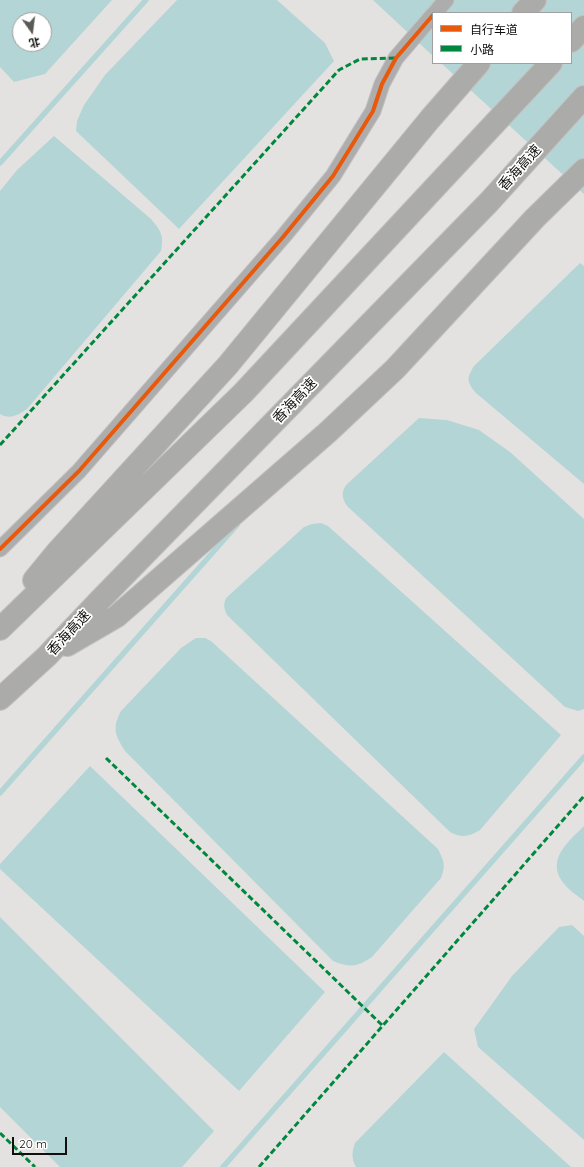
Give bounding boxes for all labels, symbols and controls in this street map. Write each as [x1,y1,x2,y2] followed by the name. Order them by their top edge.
[12,12,52,52] north arrow
[432,12,572,64] legend
[470,22,518,37] text: 自行车道
[28,35,42,51] text: 北
[470,42,494,57] text: 小路
[495,142,545,194] street label: 香海高速
[270,375,320,427] street label: 香海高速
[44,607,94,659] street label: 香海高速
[14,1129,69,1155] scale bar
[19,1136,47,1151] text: 20 m

